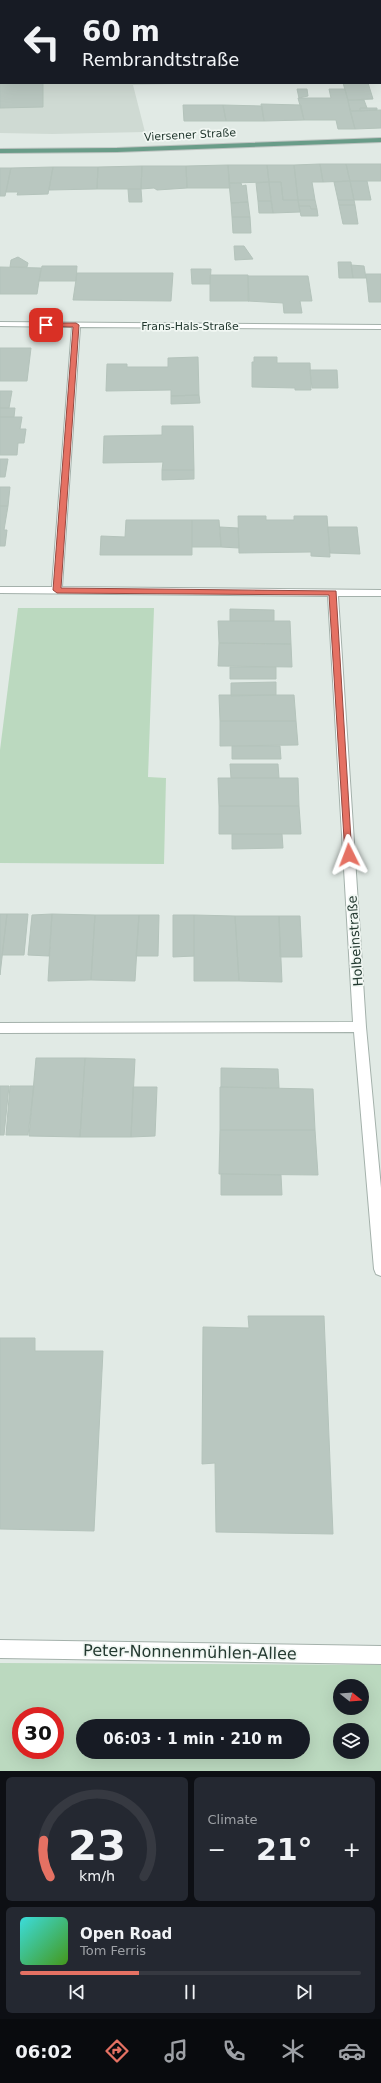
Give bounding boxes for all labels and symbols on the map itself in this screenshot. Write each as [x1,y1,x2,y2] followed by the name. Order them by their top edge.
[144,126,237,144] street label: Viersener Straße
[29,308,63,342] pin
[141,320,239,333] street label: Frans-Hals-Straße
[328,834,370,876] position arrow
[344,895,366,987] street label: Holbeinstraße
[83,1641,297,1663] street label: Peter-Nonnenmühlen-Allee
[333,1679,369,1715] north arrow
[12,1707,64,1759] speed limit sign: 30

